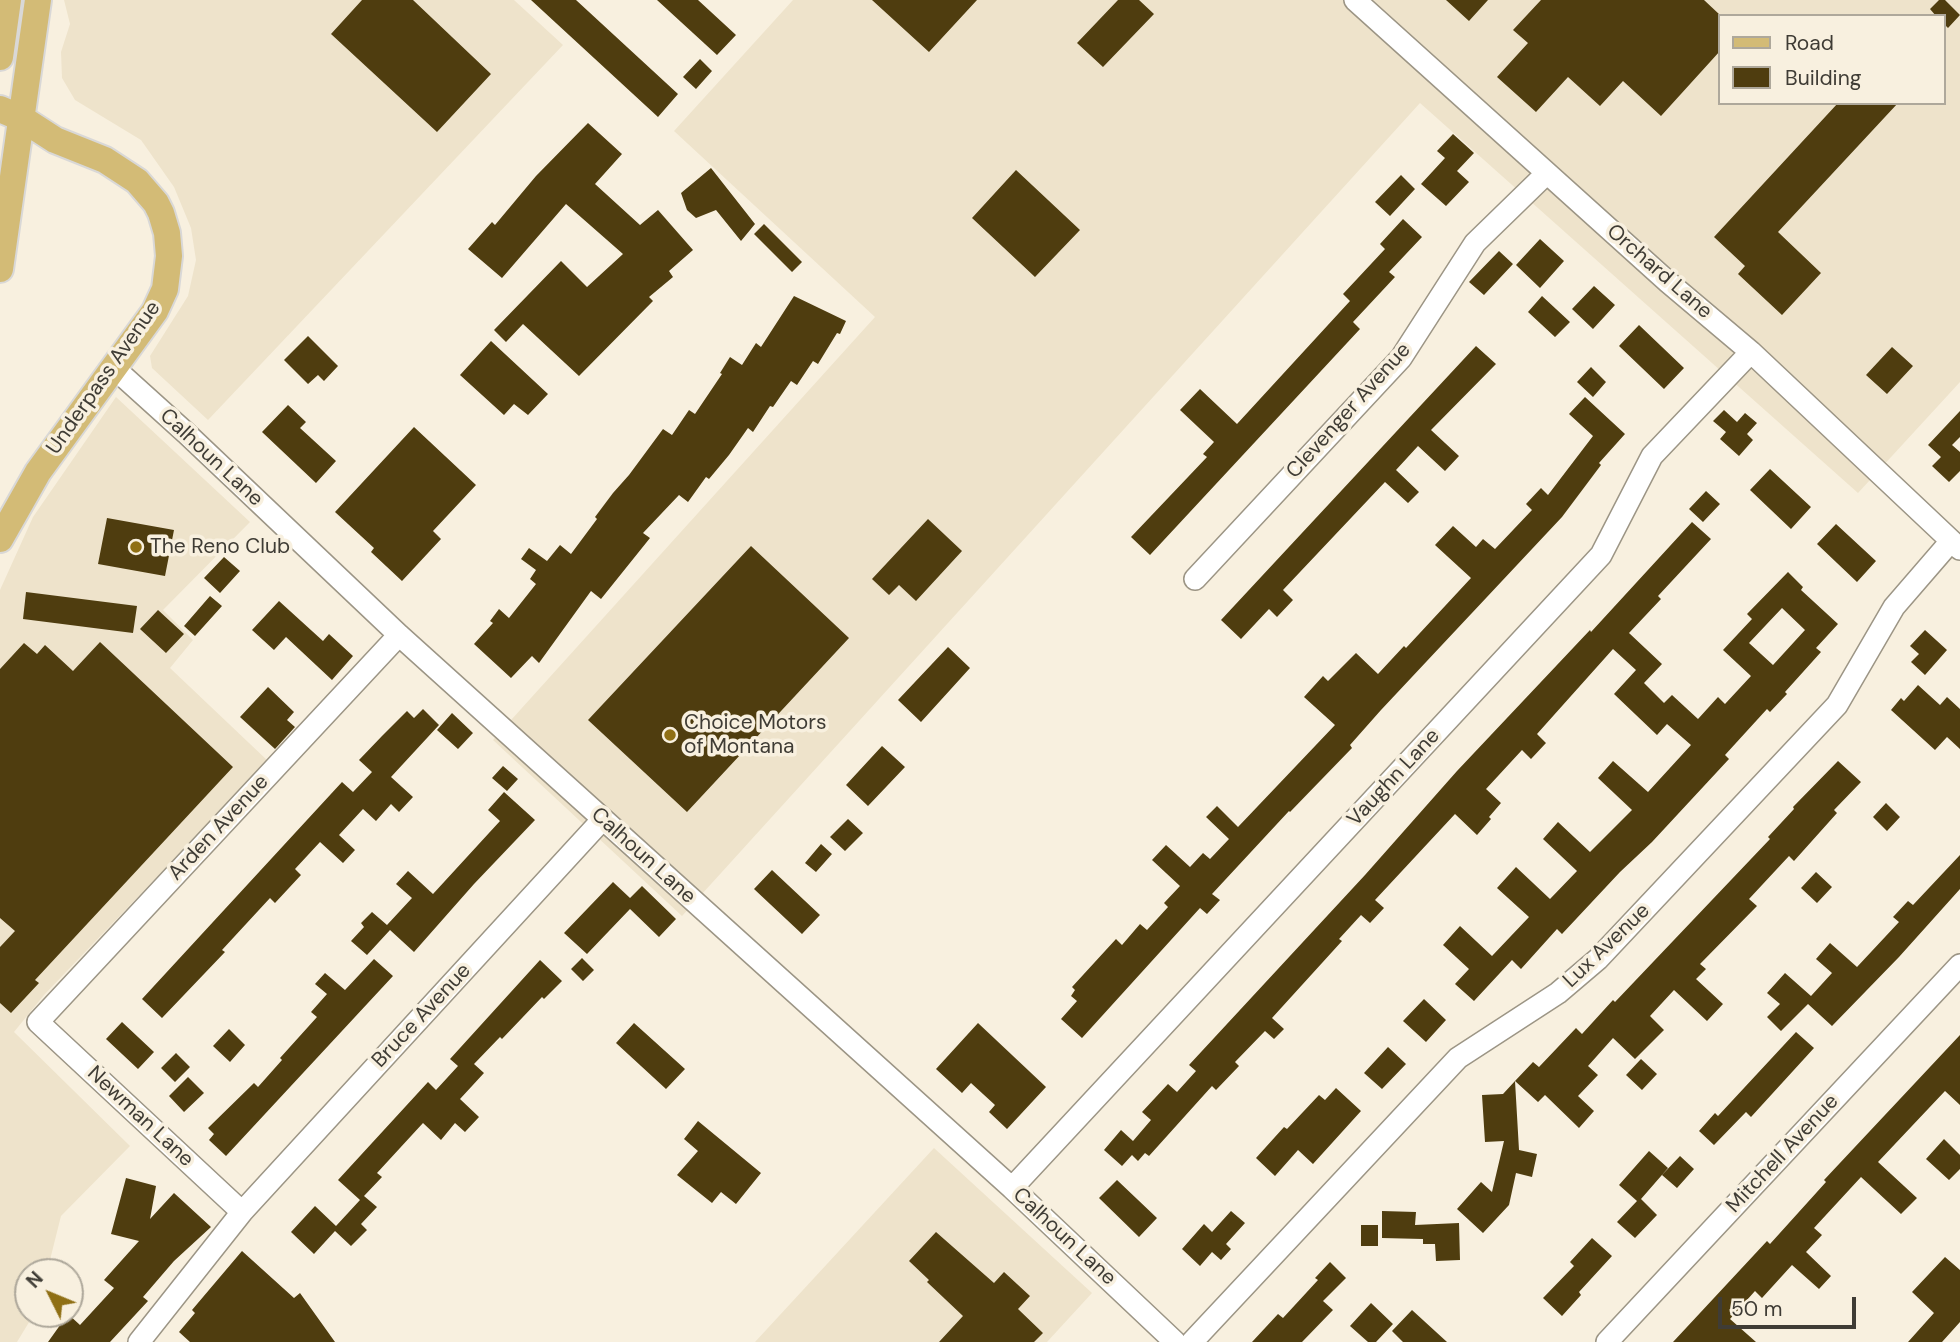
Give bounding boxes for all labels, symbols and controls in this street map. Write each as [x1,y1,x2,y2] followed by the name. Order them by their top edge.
[1718,14,1946,105] legend
[1785,29,1834,57] text: Road
[1785,64,1861,92] text: Building
[1601,219,1717,325] street label: Orchard Lane
[42,297,166,459] street label: Underpass Avenue
[1282,338,1416,484] street label: Clevenger Avenue
[154,404,268,512] street label: Calhoun Lane
[150,534,290,560] place label: The Reno Club
[128,539,144,555] marker: The Reno Club
[684,710,827,760] place label: Choice Motors of Montana
[1342,724,1446,832] street label: Vaughn Lane
[662,727,678,743] marker: Choice Motors of Montana
[164,770,274,886] street label: Arden Avenue
[586,803,700,909] street label: Calhoun Lane
[1559,899,1655,993] street label: Lux Avenue
[367,959,477,1073] street label: Bruce Avenue
[82,1061,198,1173] street label: Newman Lane
[1722,1089,1844,1219] street label: Mitchell Avenue
[1007,1183,1121,1291] street label: Calhoun Lane
[14,1258,84,1328] north arrow
[21,1266,49,1293] text: N
[1722,1282,1860,1326] scale bar
[1731,1295,1782,1323] text: 50 m

